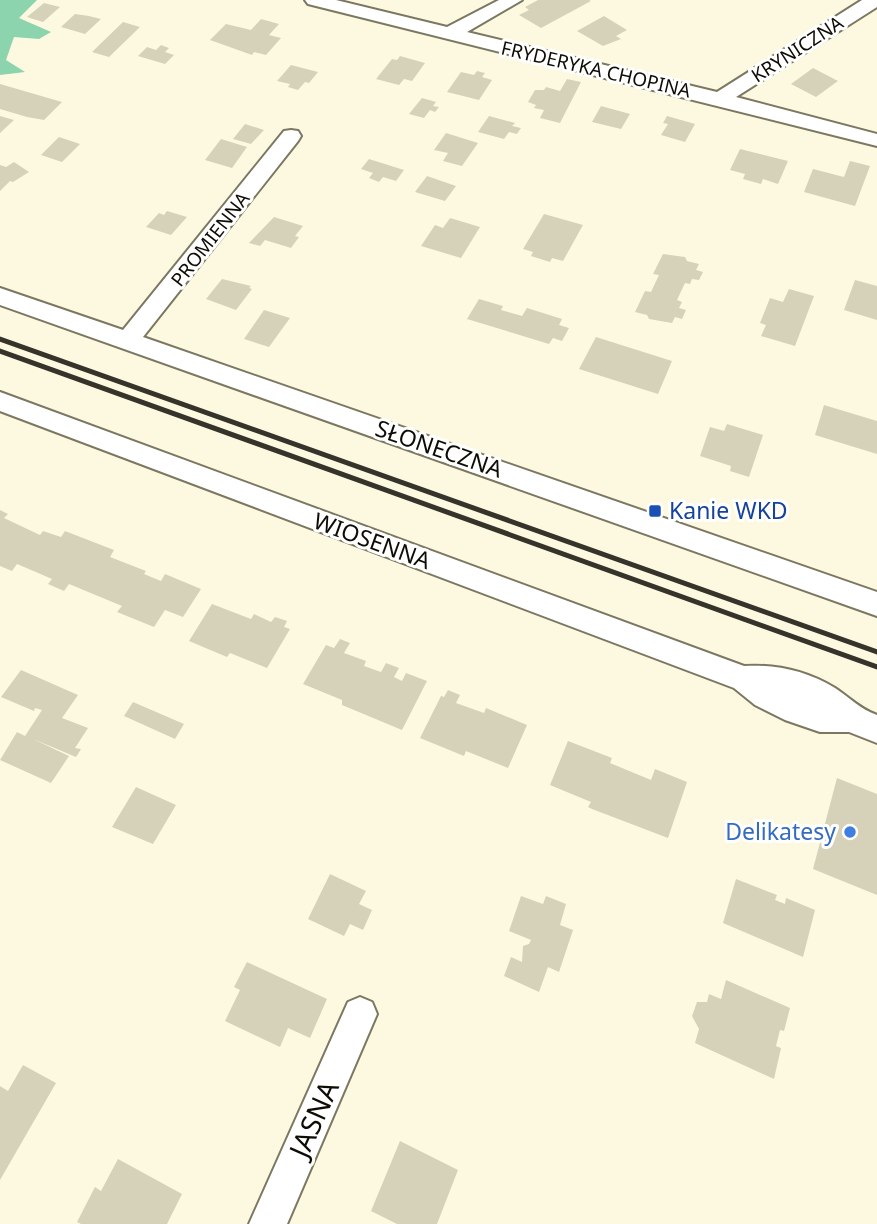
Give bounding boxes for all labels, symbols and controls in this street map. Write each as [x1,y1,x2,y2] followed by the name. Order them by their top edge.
[746,9,849,88] street label: KRYNICZNA
[499,35,694,104] street label: FRYDERYKA CHOPINA
[165,186,256,292] street label: PROMIENNA
[372,411,507,485] street label: SŁONECZNA
[669,494,788,526] place label: Kanie WKD
[647,503,663,519] marker: Kanie WKD
[309,504,436,576] street label: WIOSENNA
[725,815,836,847] place label: Delikatesy
[842,824,858,840] marker: Delikatesy
[278,1074,347,1166] street label: JASNA

